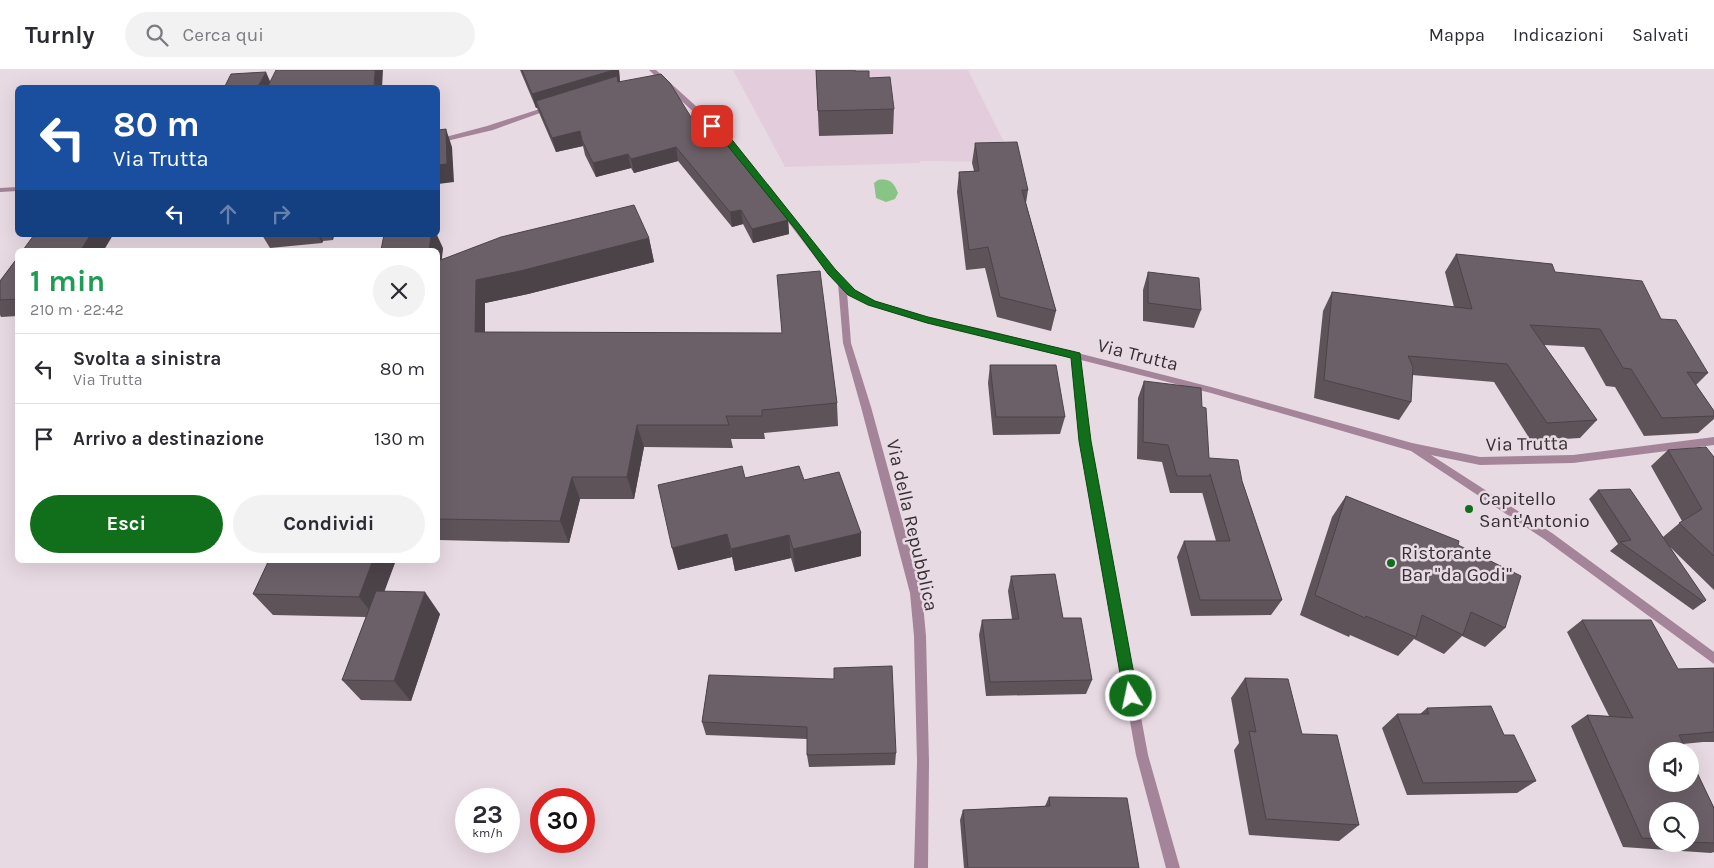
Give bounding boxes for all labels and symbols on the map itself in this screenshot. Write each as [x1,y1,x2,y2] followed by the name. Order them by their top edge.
[691,105,733,147] pin
[1095,334,1180,376] street label: Via Trutta
[1486,432,1568,456] street label: Via Trutta
[882,437,943,613] street label: Via della Repubblica
[1479,488,1590,532] place label: Capitello Sant'Antonio
[1463,503,1475,515] marker: Capitello Sant'Antonio
[1401,542,1512,586] place label: Ristorante Bar "da Godi"
[1385,557,1397,569] marker: Ristorante Bar "da Godi"
[1104,669,1156,721] position arrow
[530,788,595,853] speed limit sign: 30

